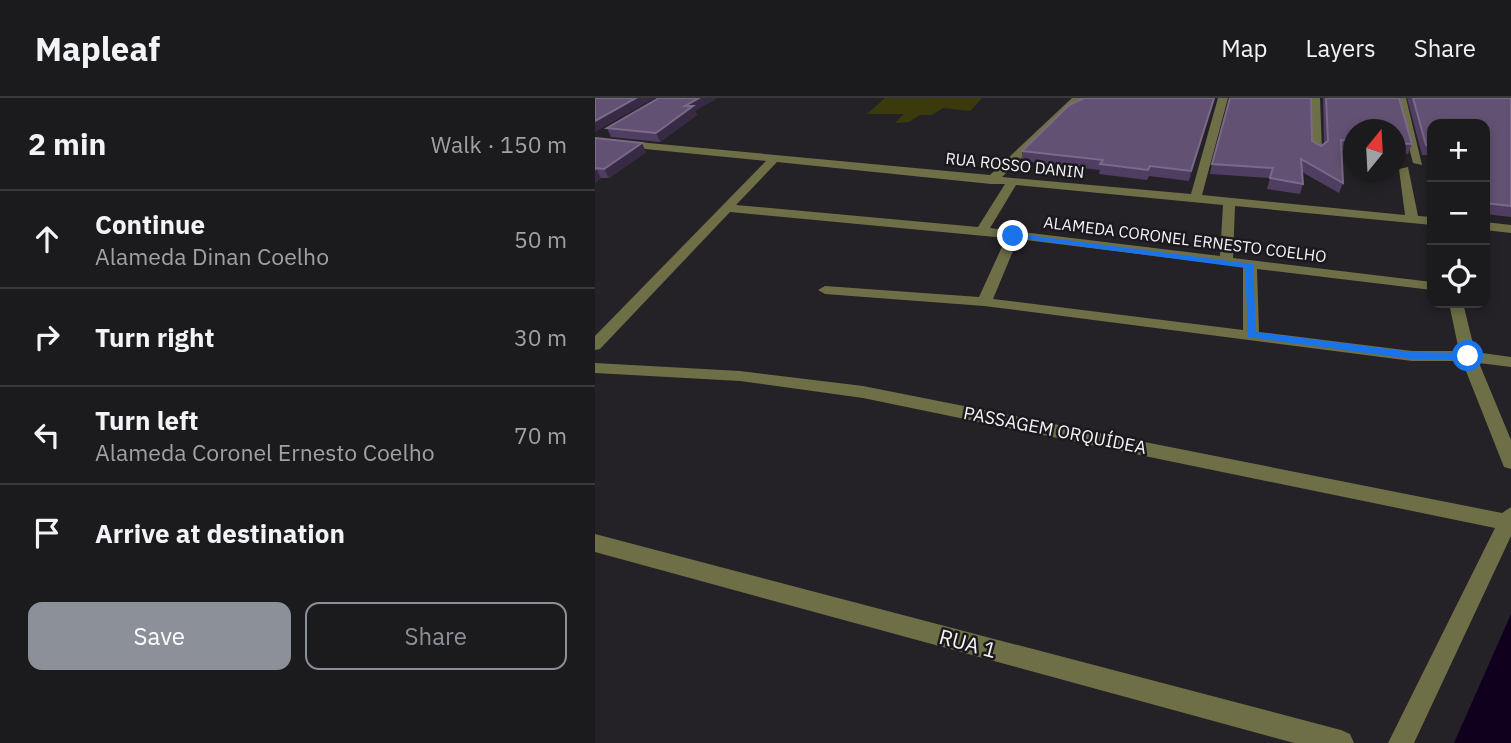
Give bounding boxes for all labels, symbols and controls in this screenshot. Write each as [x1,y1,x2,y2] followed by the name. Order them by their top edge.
[35,27,160,70] text: Mapleaf
[1221,32,1268,64] text: Map
[1306,32,1376,64] text: Layers
[1414,32,1476,64] text: Share
[1343,119,1406,182] north arrow
[1427,119,1490,308] map controls
[1427,119,1490,182] button: +
[28,124,106,163] text: 2 min
[431,129,567,159] text: Walk · 150 m
[945,148,1085,182] street label: RUA ROSSO DANIN
[1427,182,1490,245] button: −
[95,207,205,241] text: Continue
[1042,212,1328,266] street label: ALAMEDA CORONEL ERNESTO COELHO
[28,220,66,258] icon: ahead
[997,220,1028,251] route end
[514,224,567,254] text: 50 m
[95,241,329,271] text: Alameda Dinan Coelho
[1427,245,1490,308] button: locate
[28,318,66,356] icon: right
[95,320,214,354] text: Turn right
[514,322,567,352] text: 30 m
[1452,340,1483,371] route start
[962,401,1149,459] street label: PASSAGEM ORQUÍDEA
[95,403,198,437] text: Turn left
[28,416,66,454] icon: left
[514,420,567,450] text: 70 m
[95,437,435,467] text: Alameda Coronel Ernesto Coelho
[28,514,66,552] icon: arrive
[95,516,345,550] text: Arrive at destination
[28,602,291,670] button: Save
[305,602,567,670] button: Share
[936,622,1000,664] street label: RUA 1

